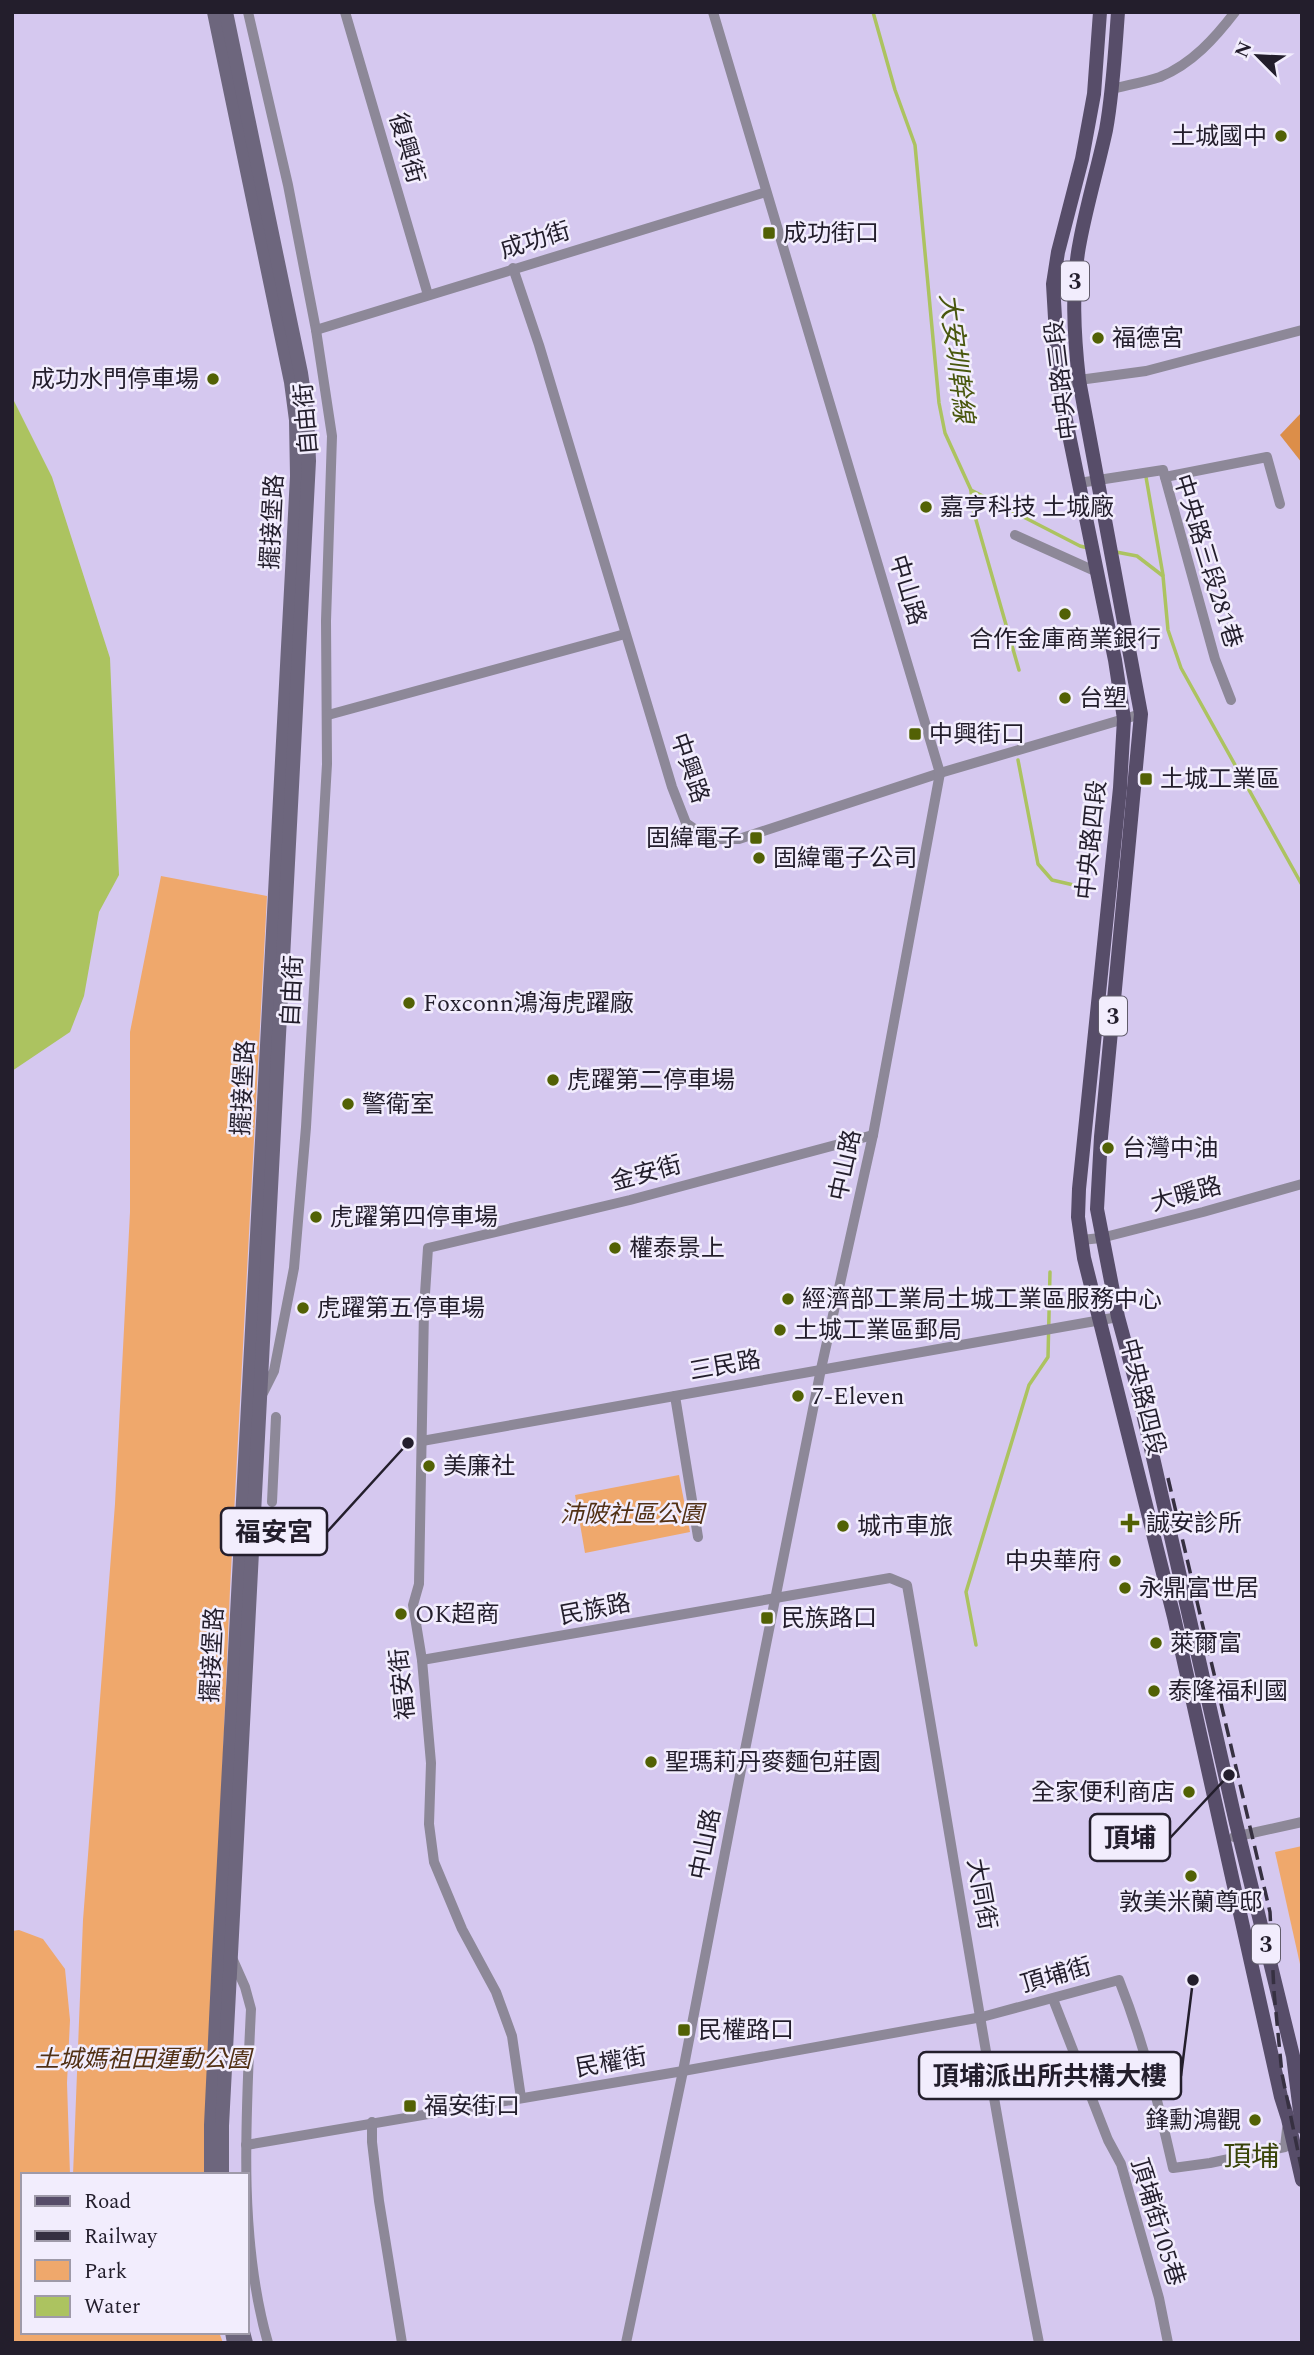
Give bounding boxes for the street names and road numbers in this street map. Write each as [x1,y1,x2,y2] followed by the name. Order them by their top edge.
[379,109,433,188] street label: 復興街
[496,213,575,269] street label: 成功街
[1061,262,1089,300] road number: 3
[1037,318,1087,442] street label: 中央路三段
[286,381,328,456] street label: 自由街
[1164,470,1251,653] street label: 中央路三段281巷
[253,473,293,571] street label: 擺接堡路
[879,551,935,630] street label: 中山路
[660,728,718,808] street label: 中興路
[1068,779,1116,902] street label: 中央路四段
[273,954,313,1028] street label: 自由街
[1099,996,1127,1036] road number: 3
[224,1039,264,1137] street label: 擺接堡路
[821,1126,871,1204] street label: 中山路
[607,1147,686,1201] street label: 金安街
[1147,1168,1226,1222] street label: 大暖路
[1110,1335,1174,1460] street label: 中央路四段
[687,1342,764,1390] street label: 三民路
[556,1585,634,1635] street label: 民族路
[193,1606,233,1704] street label: 擺接堡路
[381,1646,425,1722] street label: 福安街
[681,1805,731,1883] street label: 中山路
[957,1856,1005,1933] street label: 大同街
[1252,1924,1280,1964] road number: 3
[1017,1949,1096,2003] street label: 頂埔街
[573,2039,650,2087] street label: 民權街
[1121,2154,1194,2291] street label: 頂埔街105巷

